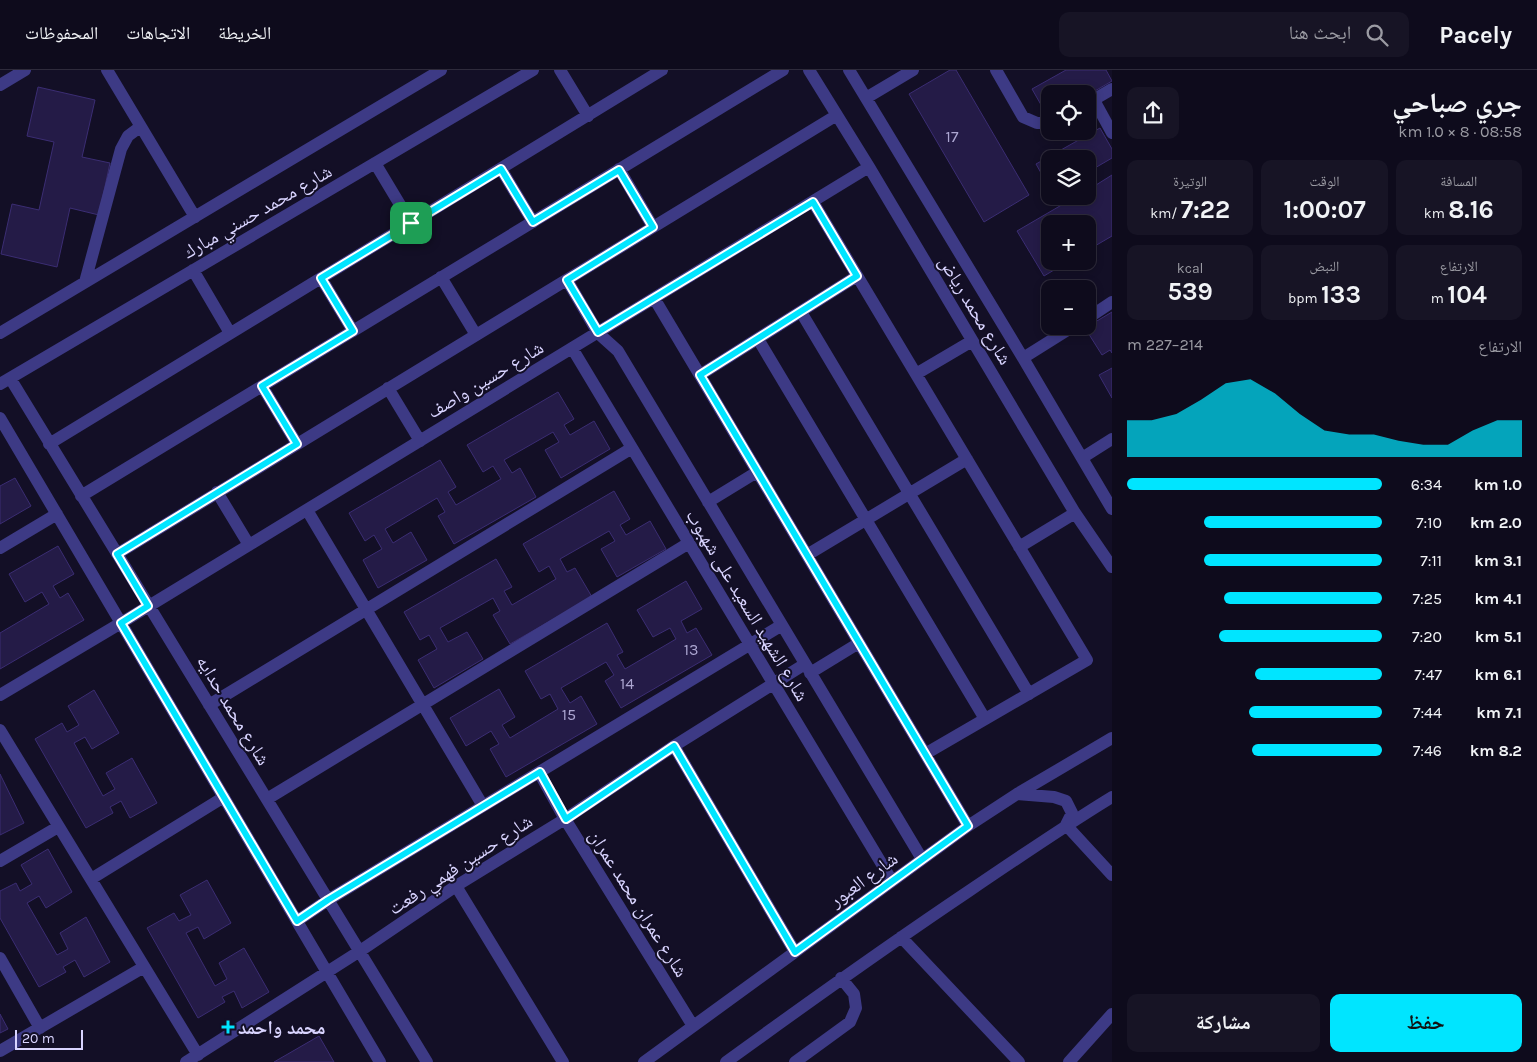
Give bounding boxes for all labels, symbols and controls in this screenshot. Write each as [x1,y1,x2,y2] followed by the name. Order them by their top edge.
[1059,12,1409,57] search box
[1363,21,1391,49] icon: search
[1439,21,1512,49] text: Pacely
[25,22,98,44] text: المحفوظات
[126,22,190,44] text: الاتجاهات
[218,22,271,44] text: الخريطة
[1289,22,1351,44] text: ابحث هنا
[1041,85,1096,335] map controls
[1041,85,1096,140] button: locate
[1392,86,1522,119] text: جري صباحي
[1127,87,1179,139] button: share
[1398,122,1522,141] text: 08:58 · 8 × 1.0 km
[946,127,959,146] house number: 17
[1041,150,1096,205] button: layers
[179,160,338,267] street label: شارع محمد حسني مبارك
[1173,173,1207,190] text: الوتيرة
[1309,173,1340,190] text: الوقت
[1440,173,1477,190] text: المسافة
[1181,195,1230,224] text: 7:22
[1283,195,1366,224] text: 1:00:07
[1448,195,1494,224] text: 8.16
[390,202,432,244] pin
[1150,205,1181,222] text: /km
[1424,205,1448,222] text: km
[397,209,425,237] icon: arrive
[1041,215,1096,270] button: +
[934,252,1016,369] street label: شارع محمد رياض
[1310,258,1339,275] text: النبض
[1440,258,1478,275] text: الارتفاع
[1177,260,1204,277] text: kcal
[1167,277,1213,306] text: 539
[1041,280,1096,335] button: −
[1321,280,1361,309] text: 133
[1447,280,1487,309] text: 104
[1288,290,1321,307] text: bpm
[1431,290,1447,307] text: m
[1127,335,1203,354] text: 214–227 m
[423,337,548,423] street label: شارع حسين واصف
[1478,337,1522,356] text: الارتفاع
[1411,475,1442,494] text: 6:34
[1474,475,1522,494] text: 1.0 km
[681,506,813,705] street label: شارع الشهيد السعيد على شهبوب
[1416,513,1442,532] text: 7:10
[1470,513,1522,532] text: 2.0 km
[1420,551,1442,570] text: 7:11
[1474,551,1522,570] text: 3.1 km
[1412,589,1442,608] text: 7:25
[1475,589,1522,608] text: 4.1 km
[1412,627,1442,646] text: 7:20
[1475,627,1522,646] text: 5.1 km
[684,640,698,659] house number: 13
[192,652,275,769] street label: شارع محمد حدايه
[1414,665,1442,684] text: 7:47
[1474,665,1522,684] text: 6.1 km
[620,674,634,693] house number: 14
[1413,703,1442,722] text: 7:44
[1476,703,1522,722] text: 7.1 km
[562,705,576,724] house number: 15
[1413,741,1442,760] text: 7:46
[1470,741,1522,760] text: 8.2 km
[384,810,539,923] street label: شارع حسين فهمي رفعت
[584,826,692,981] street label: شارع عمران محمد عمران
[824,848,902,912] street label: شارع العبور
[1127,994,1320,1052] button: مشاركة
[1330,994,1522,1052] button: حفظ
[238,1017,326,1039] place label: محمد واحمد
[222,1021,234,1033] marker: محمد واحمد
[15,1027,82,1050] scale bar
[22,1030,55,1047] text: 20 m

